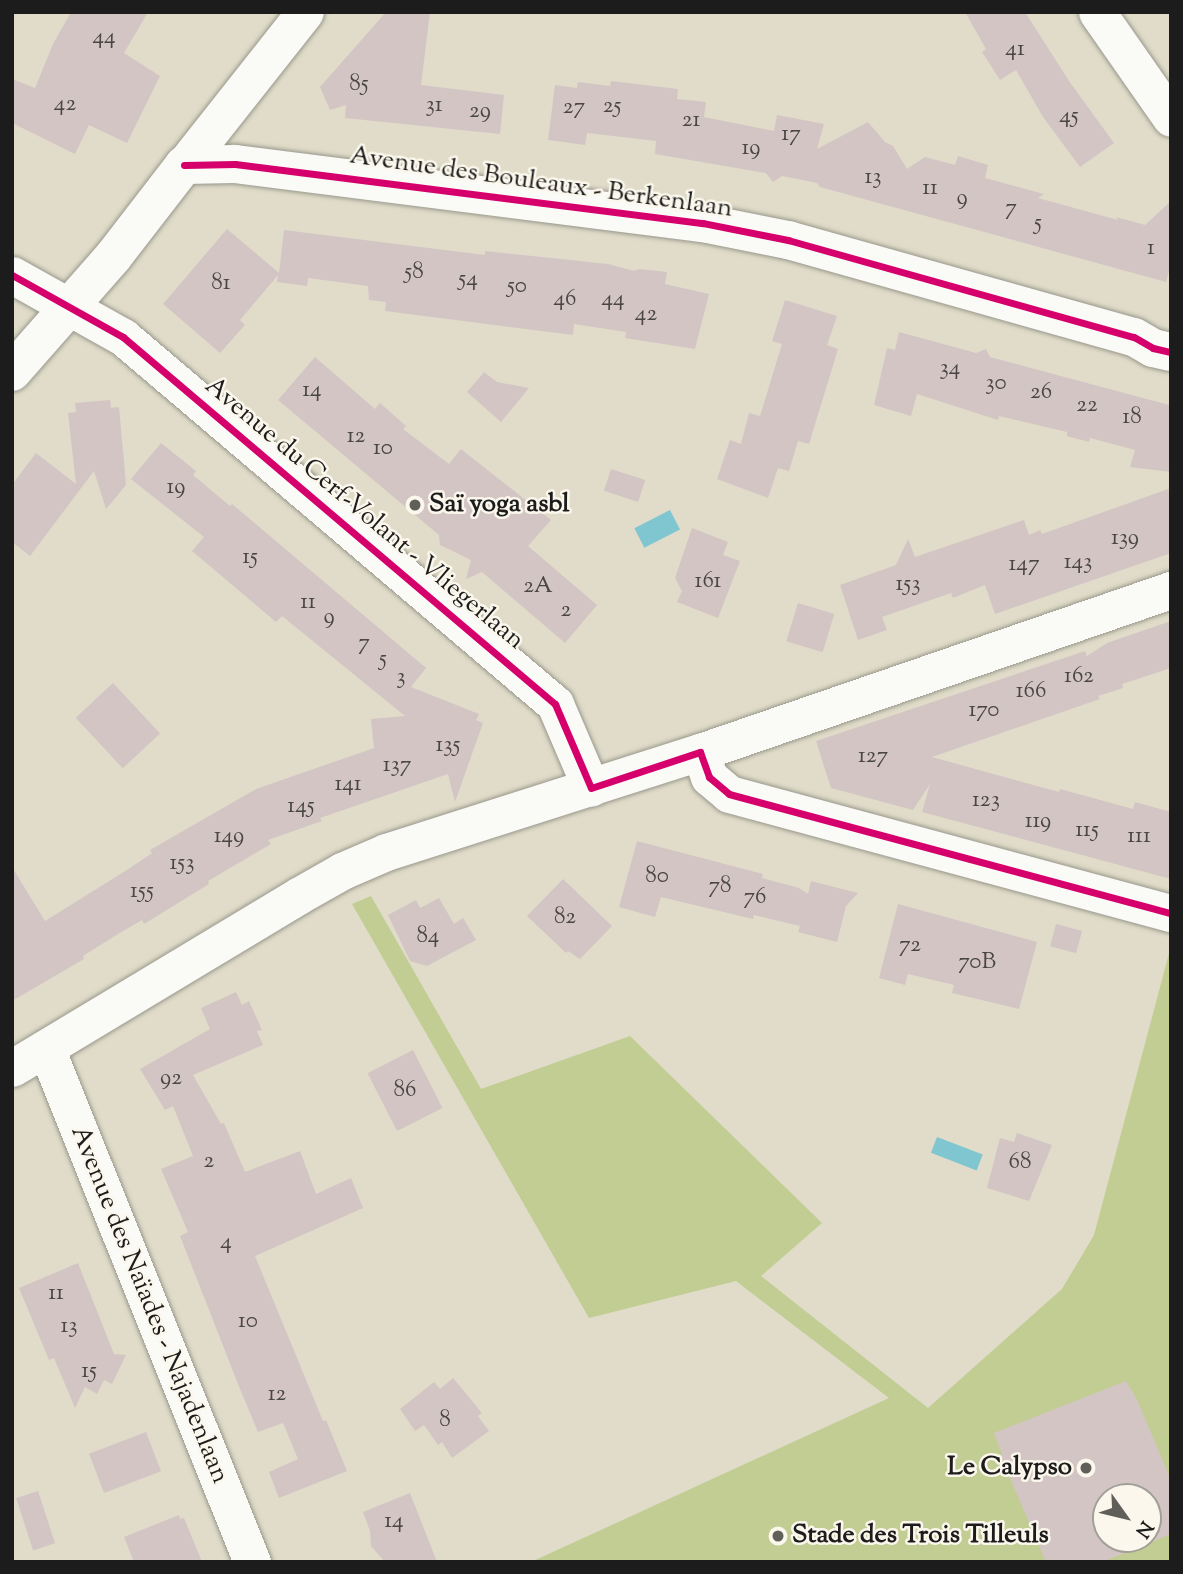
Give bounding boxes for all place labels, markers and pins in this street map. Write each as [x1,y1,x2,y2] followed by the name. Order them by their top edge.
[429,489,570,521] place label: Saï yoga asbl
[407,497,423,513] marker: Saï yoga asbl
[947,1452,1072,1484] place label: Le Calypso
[1078,1460,1094,1476] marker: Le Calypso
[792,1520,1049,1552] place label: Stade des Trois Tilleuls
[770,1528,786,1544] marker: Stade des Trois Tilleuls

